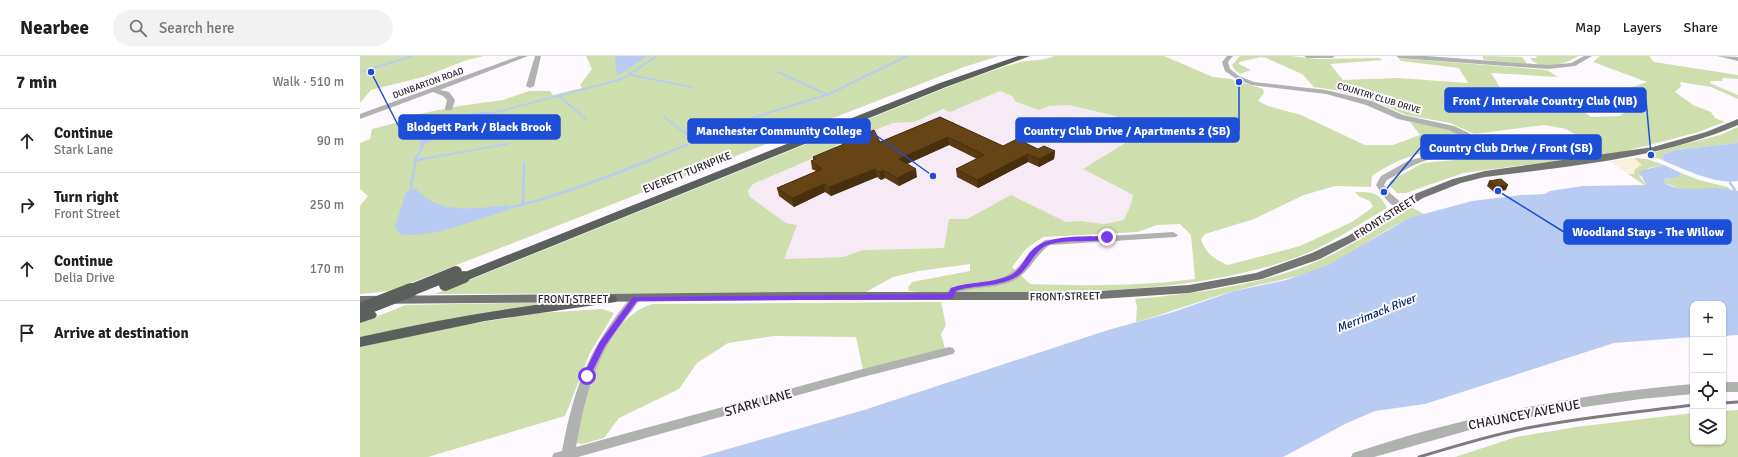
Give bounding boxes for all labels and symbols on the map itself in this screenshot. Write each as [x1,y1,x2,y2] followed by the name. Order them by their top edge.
[391,65,465,101] street label: DUNBARTON ROAD
[1336,80,1422,116] street label: COUNTRY CLUB DRIVE
[1445,88,1646,112] callout: Front / Intervale Country Club (NB)
[1453,94,1637,109] text: Front / Intervale Country Club (NB)
[399,115,560,139] callout: Blodgett Park / Black Brook
[1016,118,1239,142] callout: Country Club Drive / Apartments 2 (SB)
[688,119,870,143] callout: Manchester Community College
[406,120,552,135] text: Blodgett Park / Black Brook
[696,124,862,139] text: Manchester Community College
[1023,124,1231,139] text: Country Club Drive / Apartments 2 (SB)
[1421,135,1601,159] callout: Country Club Drive / Front (SB)
[1429,141,1593,156] text: Country Club Drive / Front (SB)
[641,149,733,196] street label: EVERETT TURNPIKE
[1352,193,1419,242] street label: FRONT STREET
[1564,220,1731,244] callout: Woodland Stays - The Willow
[1572,225,1725,240] text: Woodland Stays - The Willow
[1098,228,1116,246] route end
[1030,289,1101,304] street label: FRONT STREET
[1334,290,1419,336] water label: Merrimack River
[538,293,609,306] street label: FRONT STREET
[578,367,596,385] route start
[723,386,794,420] street label: STARK LANE
[1467,396,1581,434] street label: CHAUNCEY AVENUE

